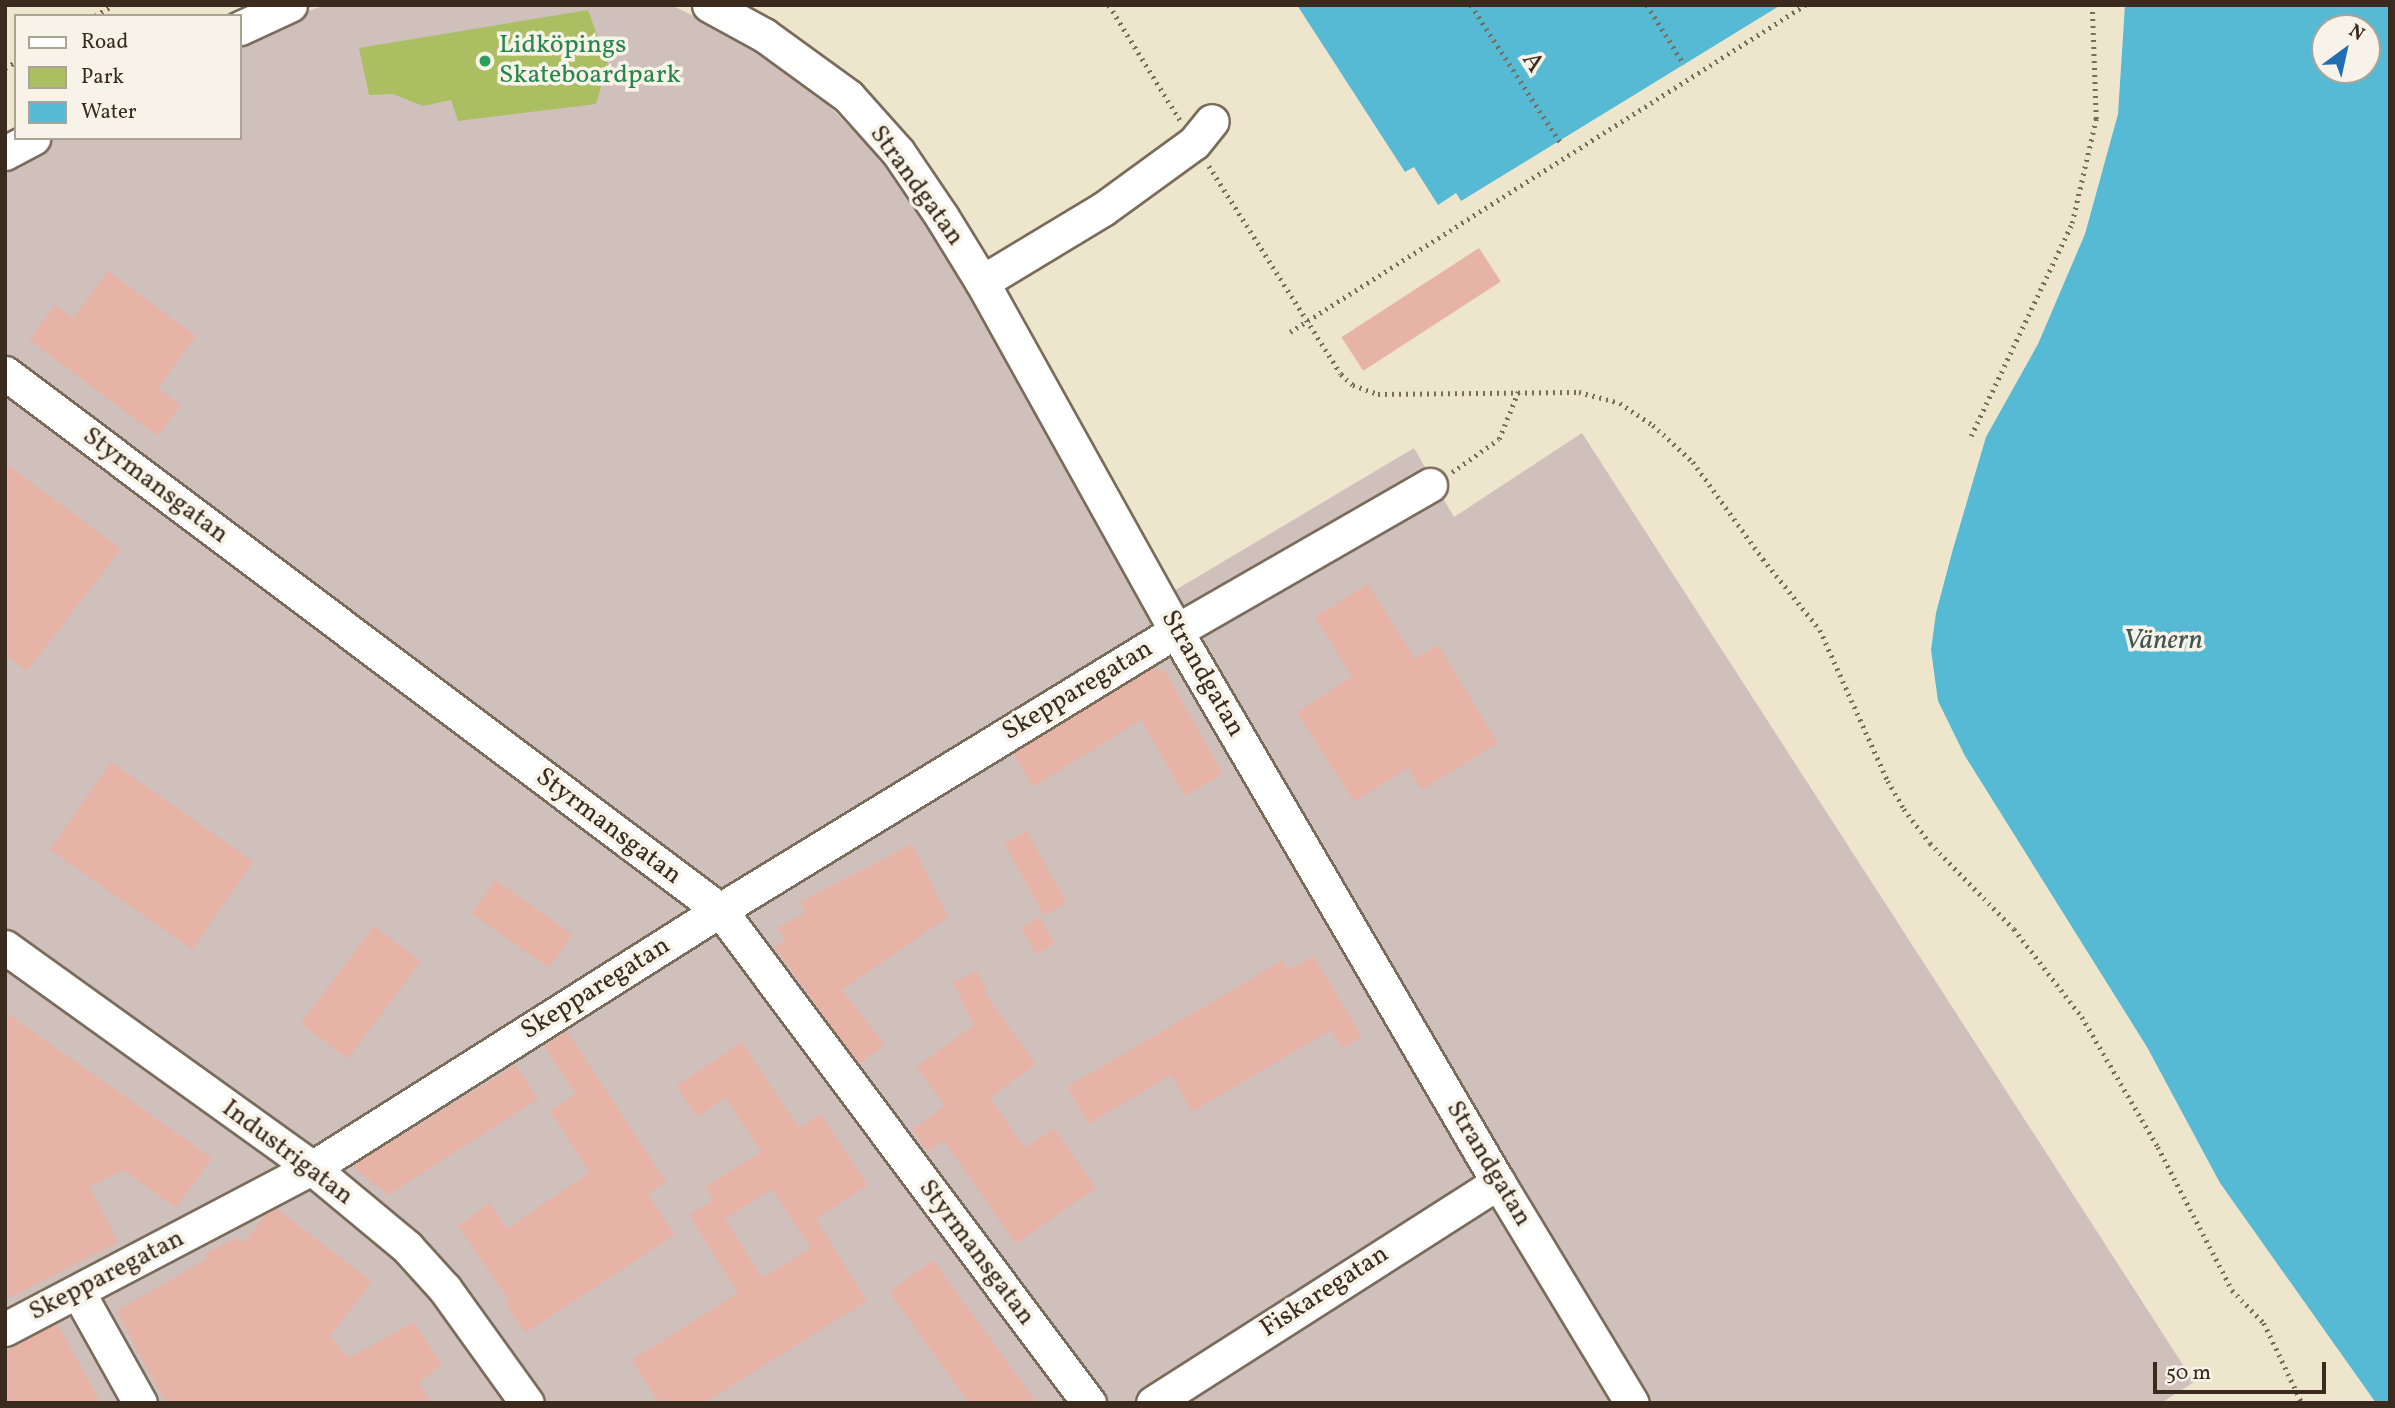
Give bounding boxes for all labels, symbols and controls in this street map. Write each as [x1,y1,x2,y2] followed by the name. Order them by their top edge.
[14,14,242,140] legend
[2311,14,2381,84] north arrow
[2343,18,2369,48] text: N
[81,28,128,57] text: Road
[499,30,681,92] place label: Lidköpings Skateboardpark
[1514,47,1550,79] street label: A
[477,53,493,69] marker: Lidköpings Skateboardpark
[81,63,124,92] text: Park
[81,98,137,127] text: Water
[862,120,970,252] street label: Strandgatan
[76,421,234,551] street label: Styrmansgatan
[1153,605,1251,743] street label: Strandgatan
[2123,624,2203,658] water label: Vänern
[997,634,1159,748] street label: Skepparegatan
[529,762,687,892] street label: Styrmansgatan
[516,931,676,1047] street label: Skepparegatan
[215,1093,359,1213] street label: Industrigatan
[1438,1096,1538,1232] street label: Strandgatan
[911,1174,1041,1332] street label: Styrmansgatan
[24,1224,190,1328] street label: Skepparegatan
[1255,1239,1395,1345] street label: Fiskaregatan
[2157,1348,2330,1392] scale bar
[2166,1359,2211,1388] text: 50 m

